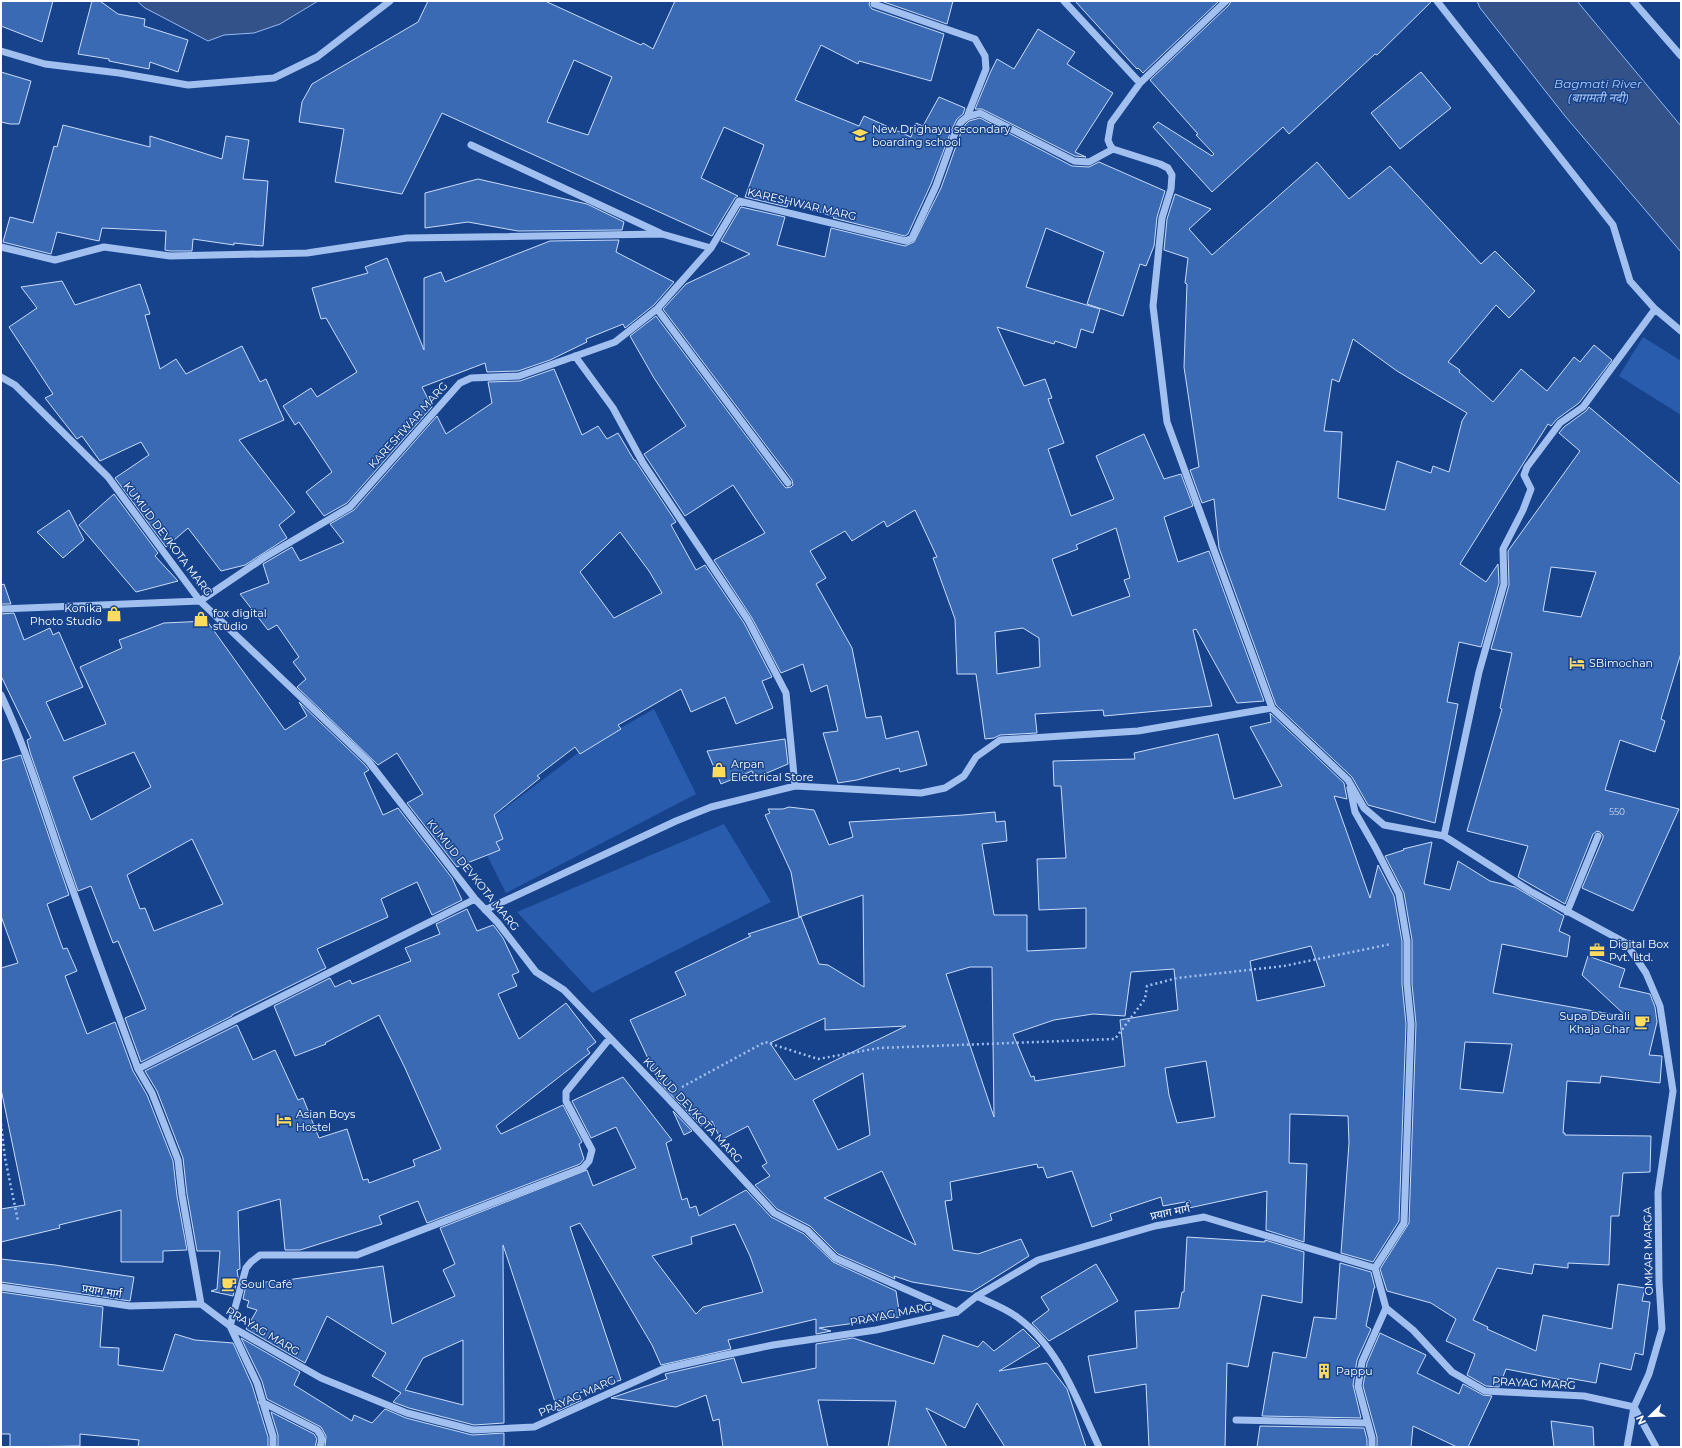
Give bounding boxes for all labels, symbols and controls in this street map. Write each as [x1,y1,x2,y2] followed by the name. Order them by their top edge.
[1554,76,1642,105] water label: Bagmati River (बागमती नदी)
[872,122,1011,149] place label: New Drighayu secondary boarding school
[851,126,869,144] school or university icon: New Drighayu secondary boarding school
[746,185,858,223] street label: KARESHWAR MARG
[365,379,451,471] street label: KARESHWAR MARG
[120,479,216,599] street label: KUMUD DEVKOTA MARG
[30,601,102,628] place label: Konika Photo Studio
[105,605,123,623] shop icon: Konika Photo Studio
[213,606,267,633] place label: fox digital studio
[192,610,210,628] shop icon: fox digital studio
[1568,654,1586,672] hotel icon: SBimochan
[1589,656,1653,670] place label: SBimochan
[731,757,814,784] place label: Arpan Electrical Store
[710,761,728,779] shop icon: Arpan Electrical Store
[1609,806,1625,817] house number: 550
[424,816,522,934] street label: KUMUD DEVKOTA MARG
[1609,937,1669,964] place label: Digital Box Pvt. Ltd.
[1588,941,1606,959] office icon: Digital Box Pvt. Ltd.
[1560,1009,1630,1036] place label: Supa Deurali Khaja Ghar
[1633,1013,1651,1031] cafe icon: Supa Deurali Khaja Ghar
[640,1054,746,1166] street label: KUMUD DEVKOTA MARG
[296,1107,356,1134] place label: Asian Boys Hostel
[275,1111,293,1129] hotel icon: Asian Boys Hostel
[1149,1201,1192,1223] street label: प्रयाग मार्ग
[1640,1206,1656,1295] street label: OMKAR MARGA
[220,1275,238,1293] cafe icon: Soul Café
[241,1277,293,1291] place label: Soul Café
[81,1281,124,1301] street label: प्रयाग मार्ग
[849,1299,933,1329] street label: PRAYAG MARG
[224,1303,302,1359] street label: PRAYAG MARG
[1315,1362,1333,1380] building icon: Pappu
[1336,1364,1373,1378] place label: Pappu
[536,1373,618,1419] street label: PRAYAG MARG
[1492,1374,1576,1392] street label: PRAYAG MARG
[1630,1396,1670,1436] north arrow
[1633,1413,1649,1427] text: N

